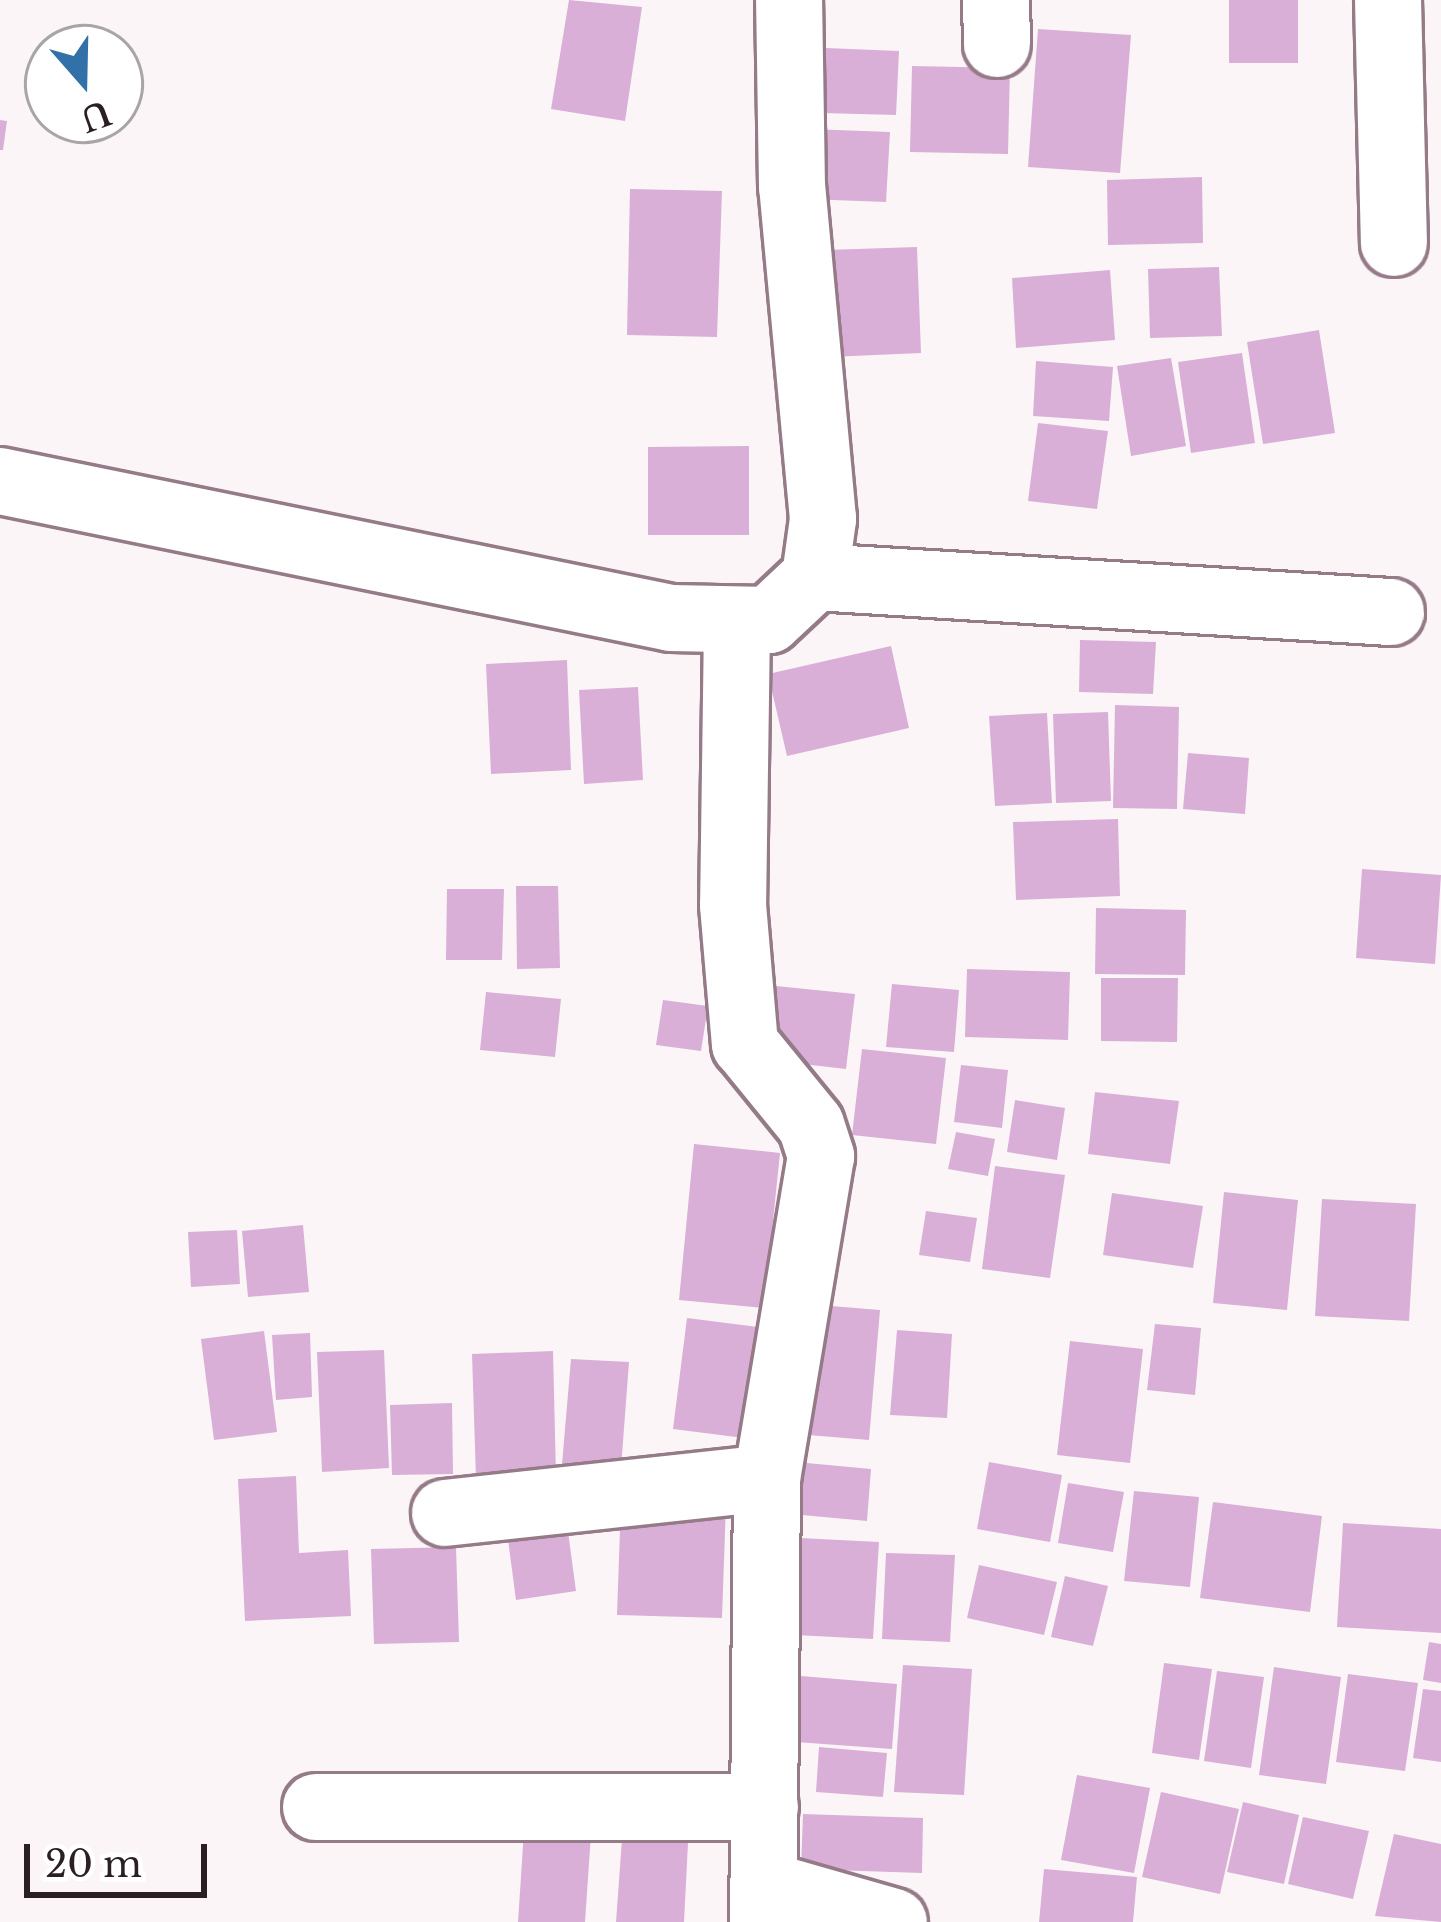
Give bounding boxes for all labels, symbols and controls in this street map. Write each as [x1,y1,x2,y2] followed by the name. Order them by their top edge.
[24,24,144,144] north arrow
[75,91,116,140] text: U
[30,1820,213,1894] scale bar
[45,1842,142,1887] text: 20 m

